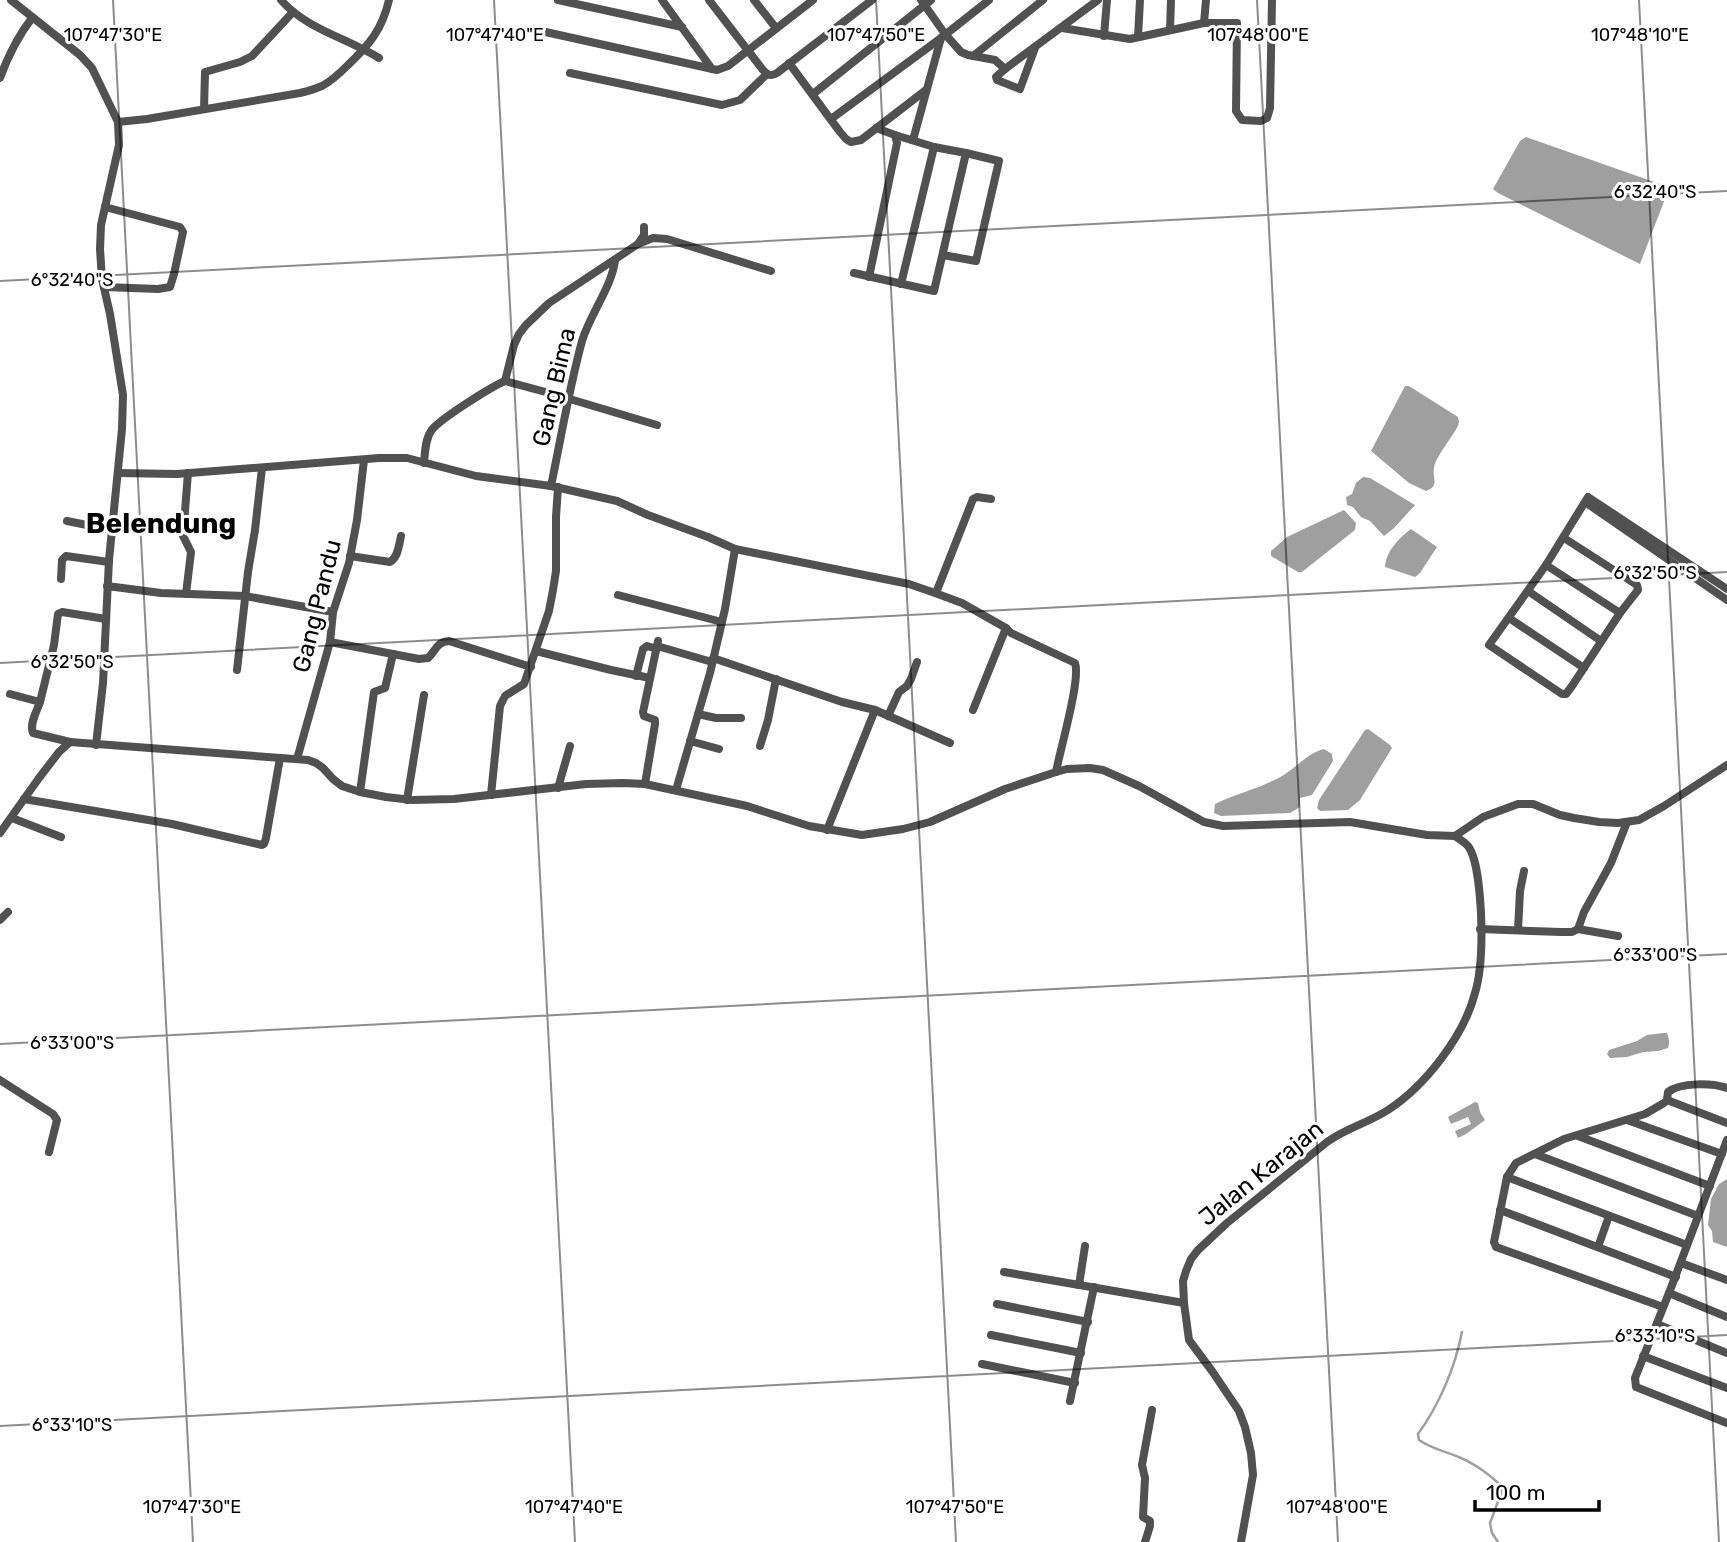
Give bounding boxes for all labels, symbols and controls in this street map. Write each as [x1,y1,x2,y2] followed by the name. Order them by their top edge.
[64,24,162,46] text: 107°47'30"E
[446,24,544,46] text: 107°47'40"E
[827,24,925,46] text: 107°47'50"E
[1207,24,1309,46] text: 107°48'00"E
[1591,24,1689,46] text: 107°48'10"E
[1614,181,1696,203] text: 6°32'40"S
[31,269,113,291] text: 6°32'40"S
[527,325,581,449] street label: Gang Bima
[86,507,236,540] district label: Belendung
[287,537,347,675] street label: Gang Pandu
[1613,562,1697,584] text: 6°32'50"S
[30,651,114,673] text: 6°32'50"S
[1613,944,1697,966] text: 6°33'00"S
[30,1032,114,1054] text: 6°33'00"S
[1193,1114,1329,1232] street label: Jalan Karajan
[1615,1325,1695,1347] text: 6°33'10"S
[32,1414,112,1436] text: 6°33'10"S
[1475,1468,1599,1512] scale bar
[1486,1480,1545,1505] text: 100 m
[143,1496,241,1518] text: 107°47'30"E
[525,1496,623,1518] text: 107°47'40"E
[906,1496,1004,1518] text: 107°47'50"E
[1286,1496,1388,1518] text: 107°48'00"E

